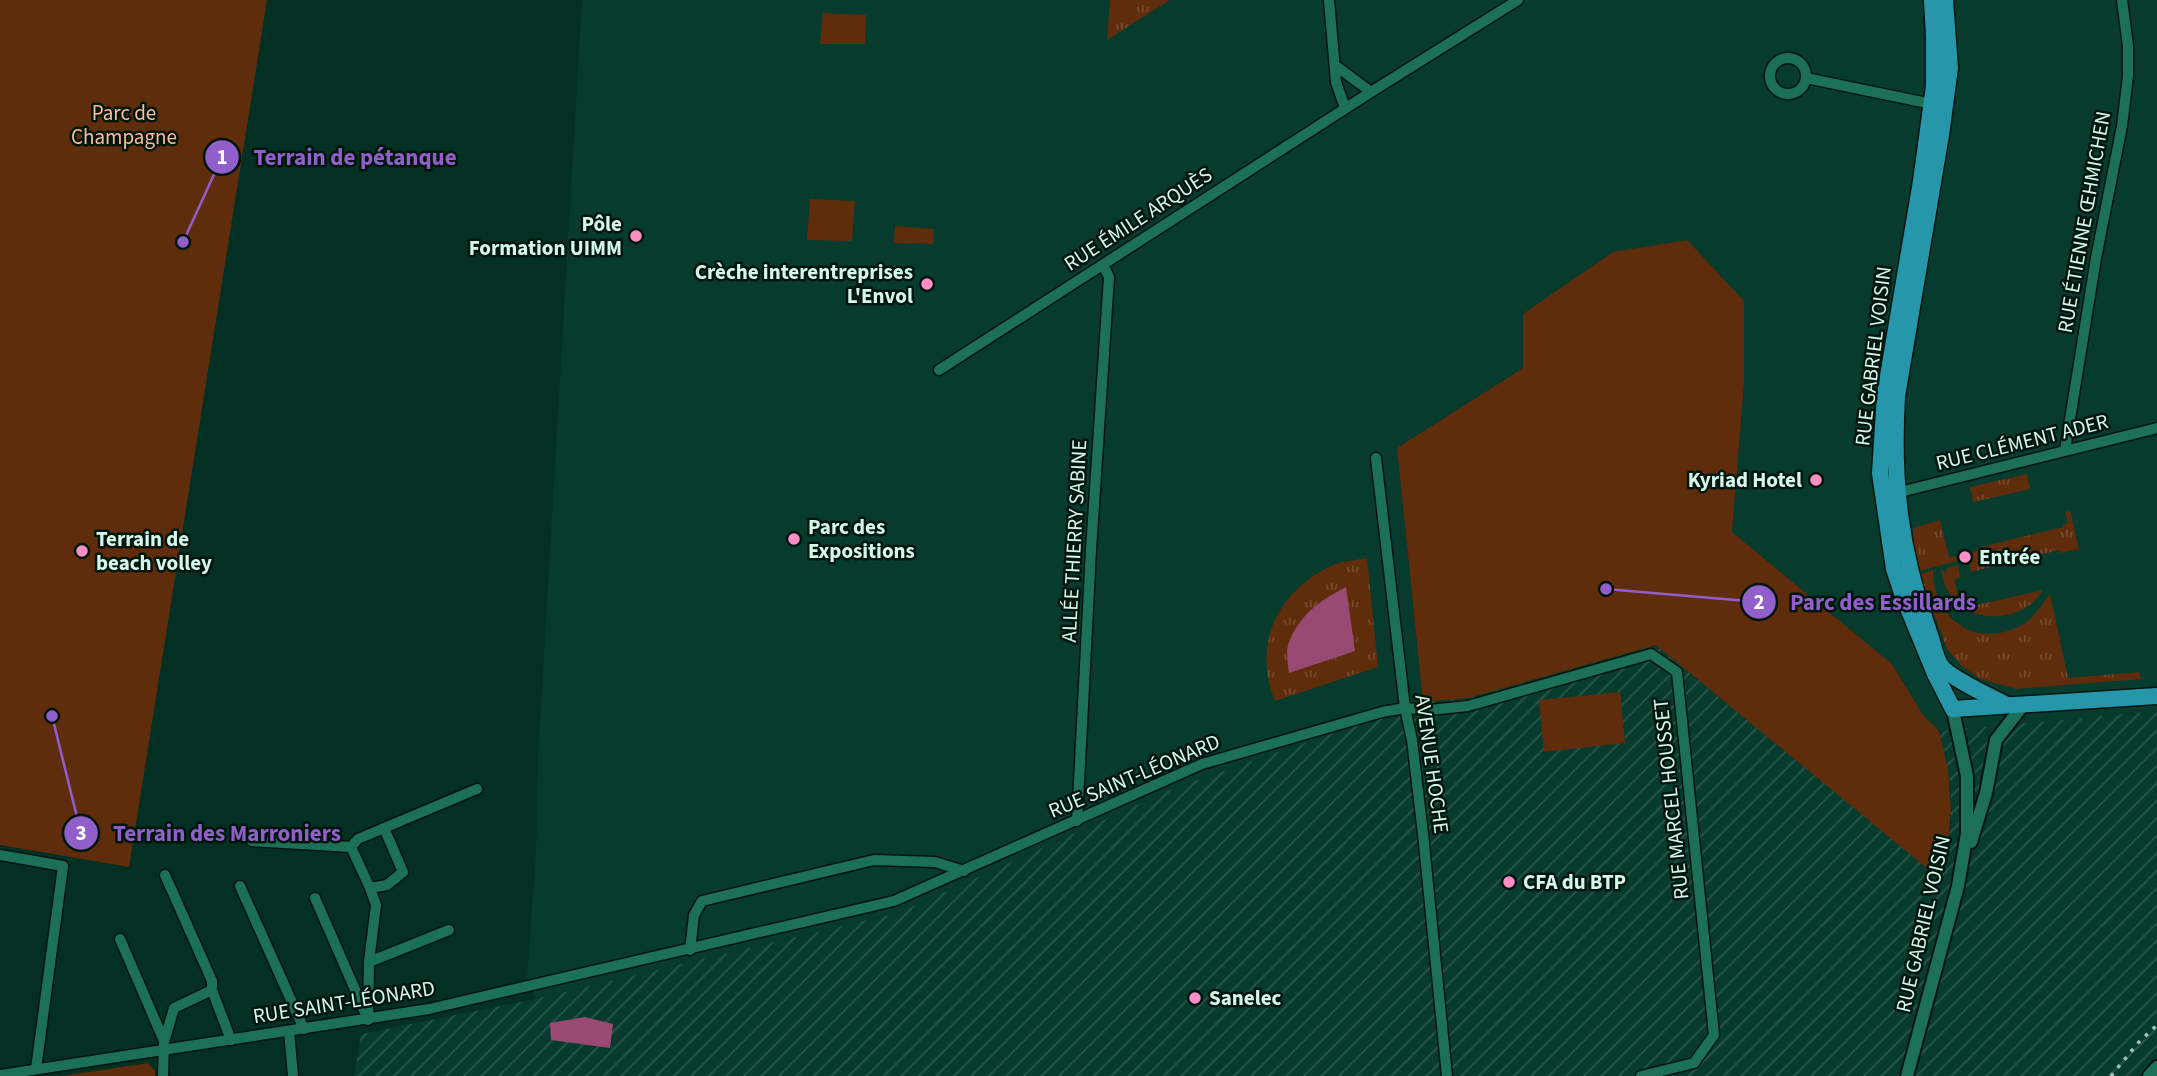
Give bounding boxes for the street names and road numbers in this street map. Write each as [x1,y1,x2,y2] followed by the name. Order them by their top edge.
[2050,109,2118,335] street label: RUE ÉTIENNE ŒHMICHEN
[1058,160,1218,278] street label: RUE ÉMILE ARQUÈS
[1847,264,1899,448] street label: RUE GABRIEL VOISIN
[1933,406,2111,478] street label: RUE CLÉMENT ADER
[1054,439,1094,643] street label: ALLÉE THIERRY SABINE
[1407,693,1457,835] street label: AVENUE HOCHE
[1646,697,1696,901] street label: RUE MARCEL HOUSSET
[1044,726,1224,826] street label: RUE SAINT-LÉONARD
[1888,833,1958,1015] street label: RUE GABRIEL VOISIN
[251,973,437,1031] street label: RUE SAINT-LÉONARD

